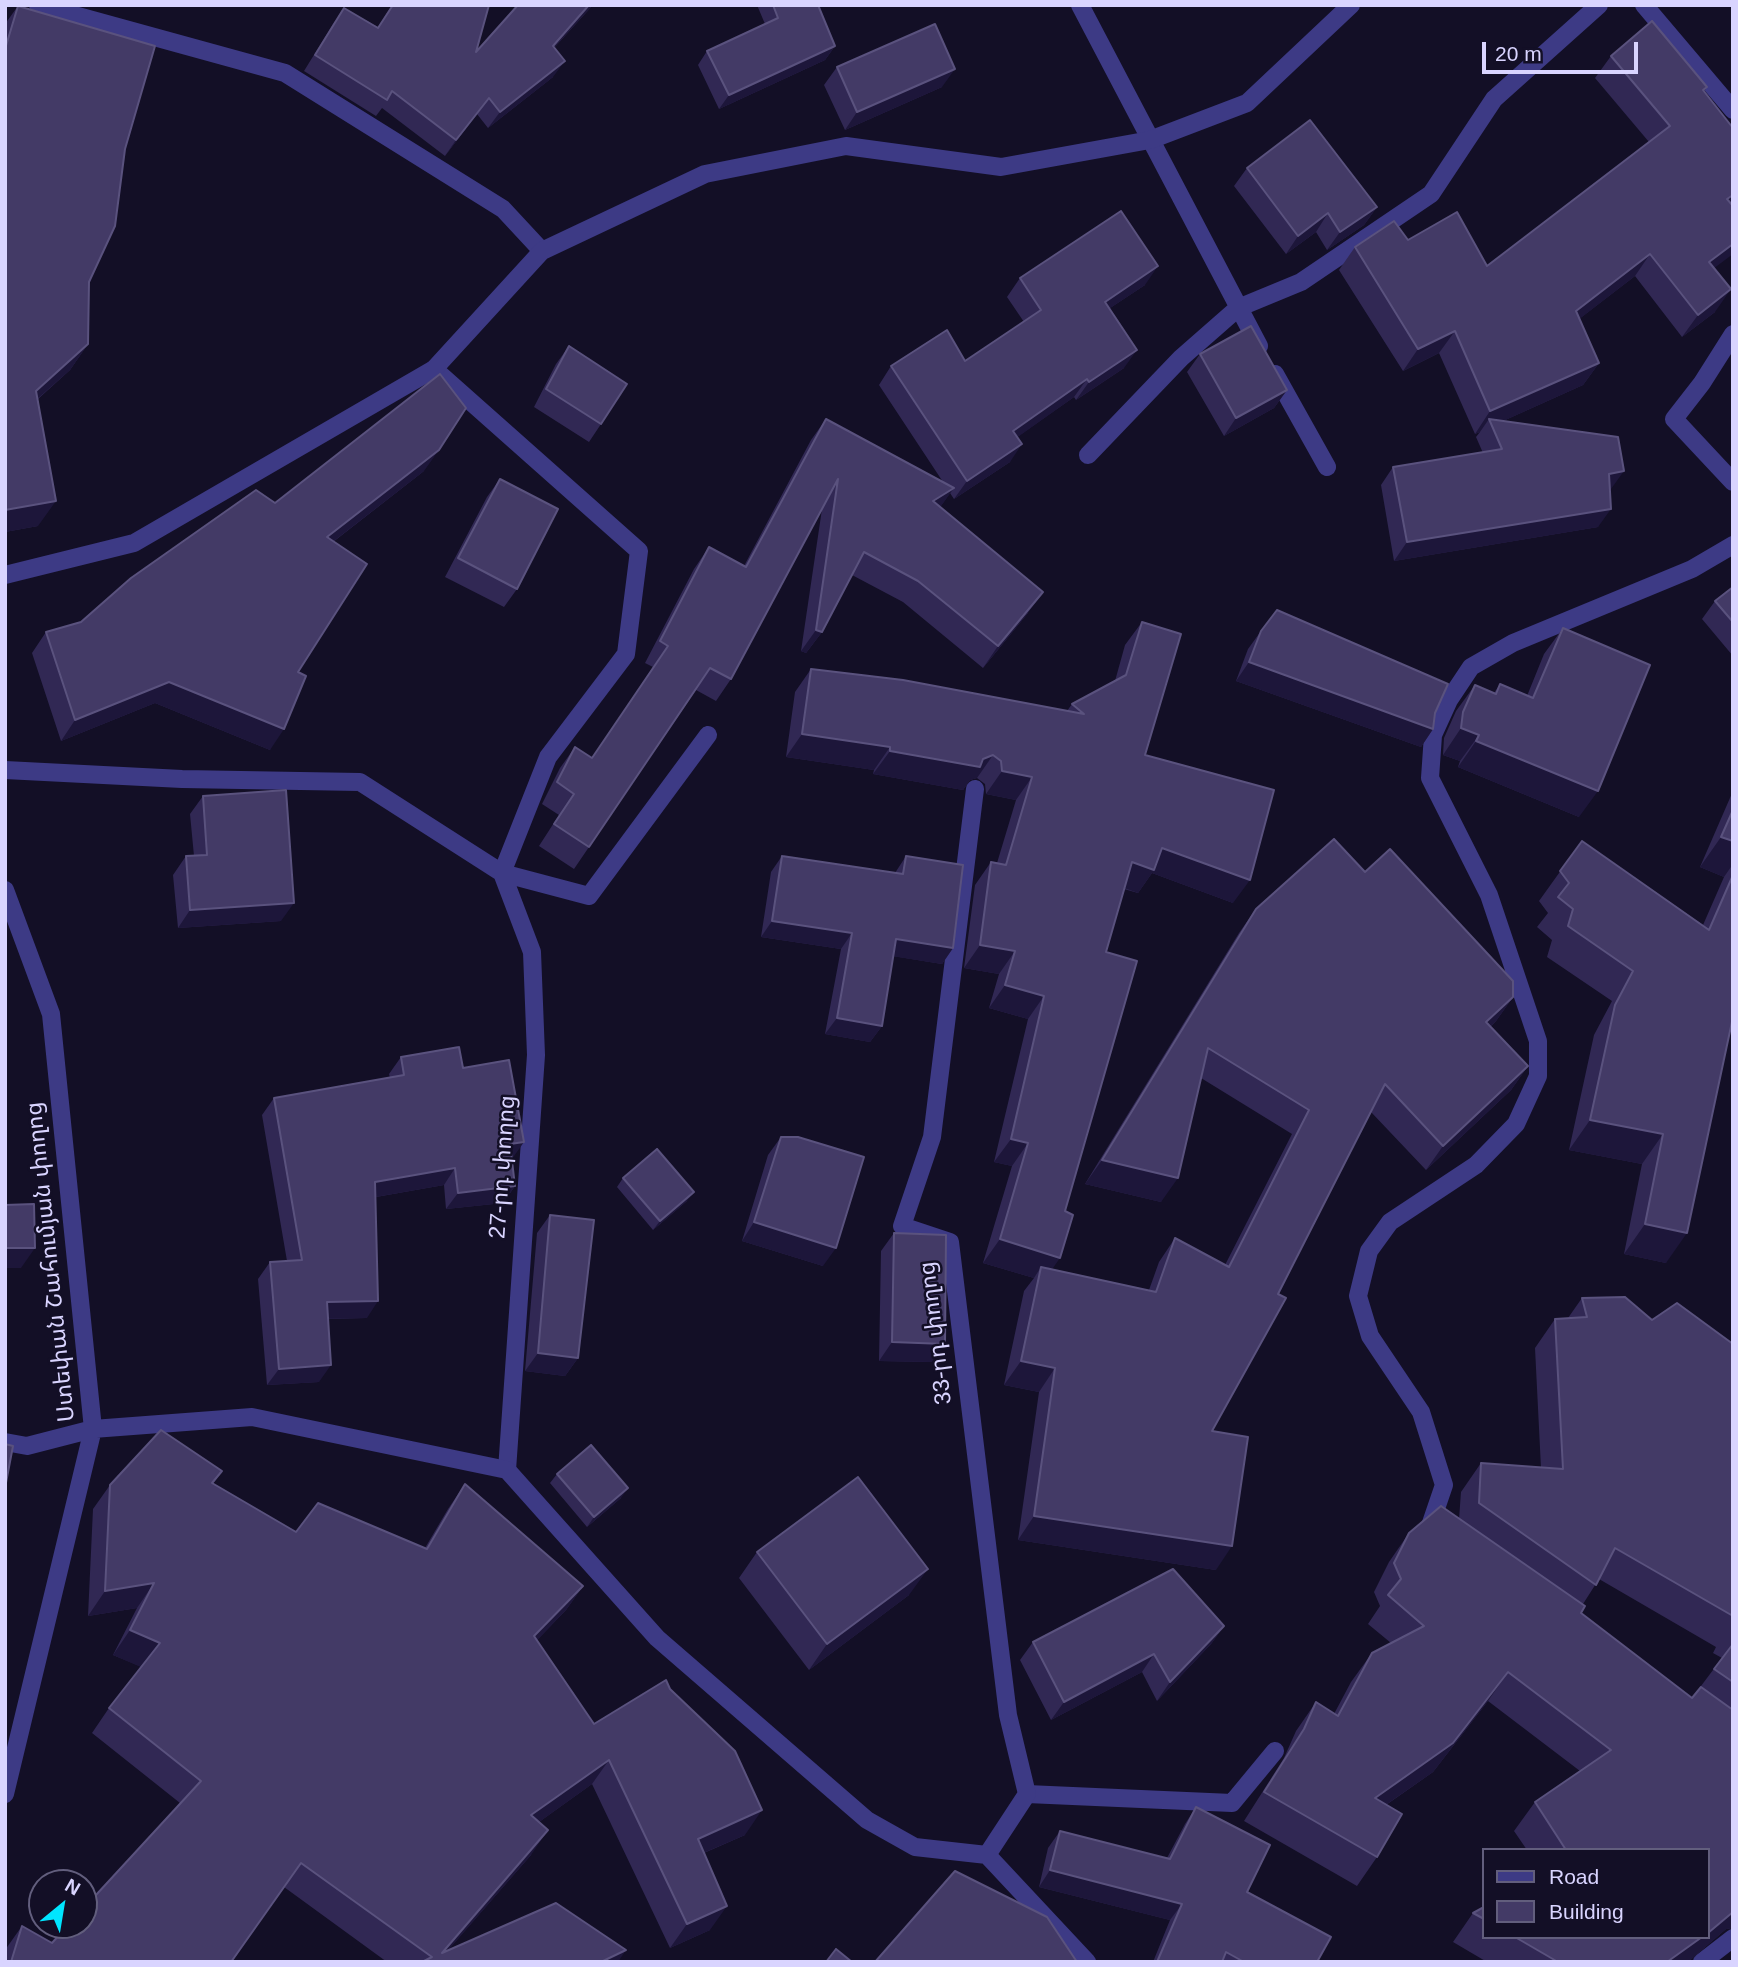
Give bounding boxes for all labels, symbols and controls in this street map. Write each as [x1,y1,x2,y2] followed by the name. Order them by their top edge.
[1486,28,1642,72] scale bar
[1495,42,1542,65] text: 20 m
[484,1094,522,1240] street label: 27-րդ փողոց
[20,1101,82,1423] street label: Ստեփան Շահումյան փողոց
[914,1260,958,1406] street label: 33-րդ փողոց
[1482,1848,1710,1939] legend
[1549,1865,1599,1888] text: Road
[28,1869,98,1939] north arrow
[62,1875,84,1900] text: N
[1549,1900,1624,1923] text: Building

